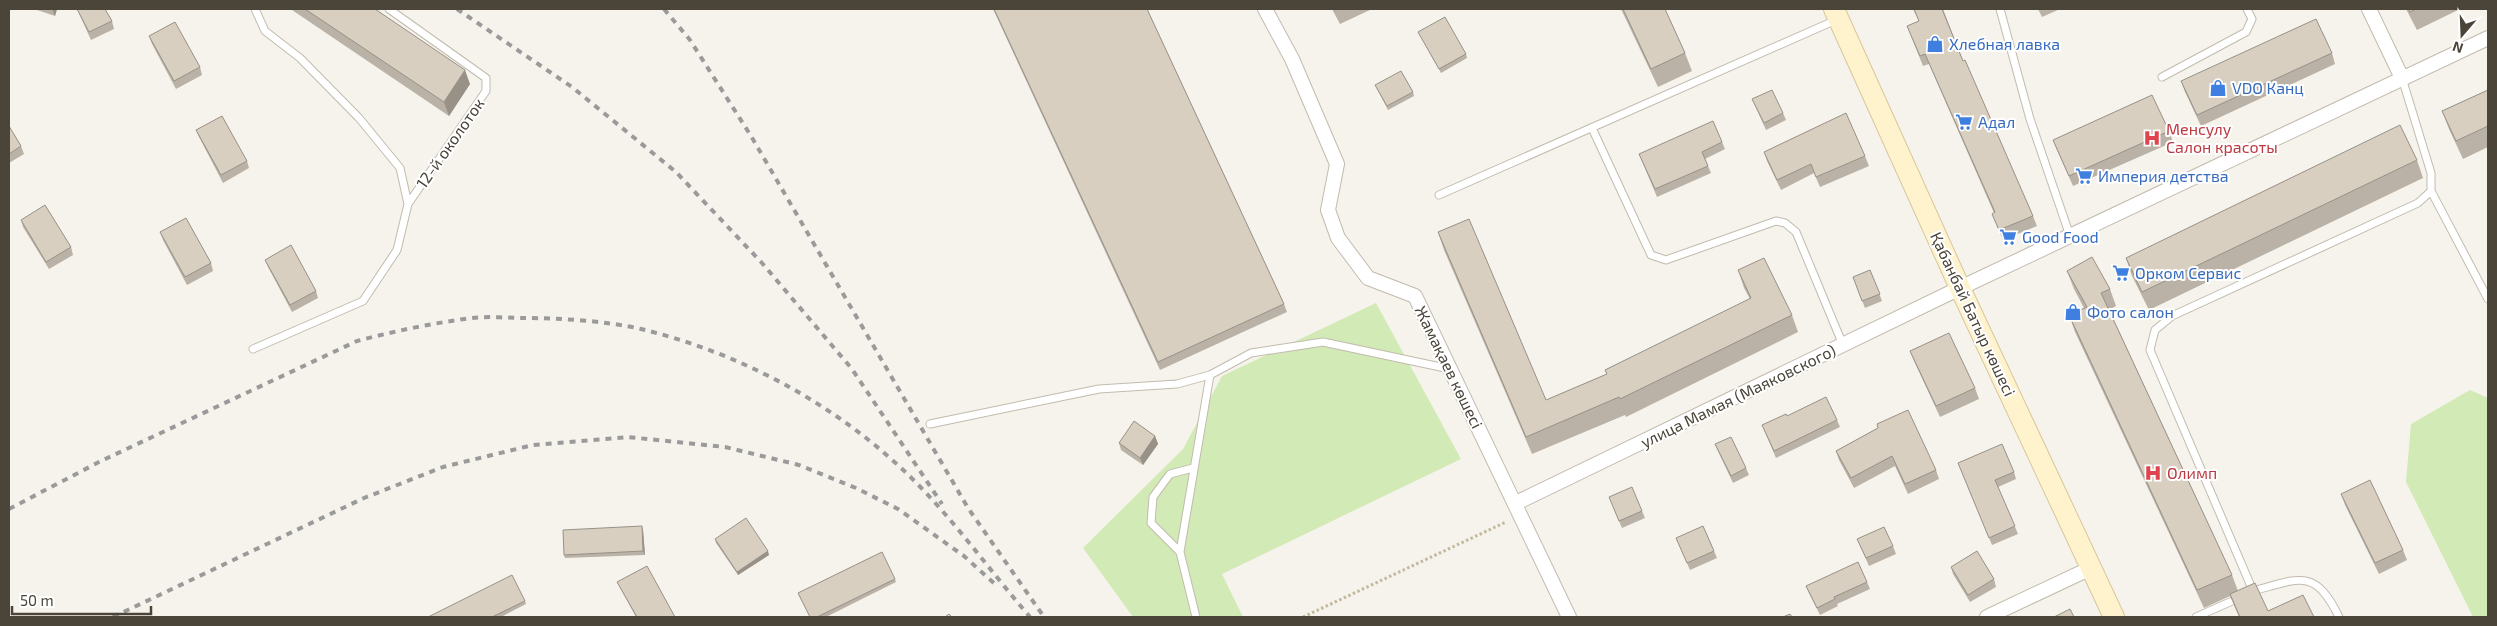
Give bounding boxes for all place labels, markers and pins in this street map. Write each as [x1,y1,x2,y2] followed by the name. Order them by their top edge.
[1925,34,1945,54] shop icon: Хлебная лавка
[1949,34,2060,53] place label: Хлебная лавка
[2208,78,2228,98] shop icon: VDO Канц
[2232,78,2304,97] place label: VDO Канц
[1954,112,1974,132] supermarket icon: Адал
[1978,112,2015,131] place label: Адал
[2166,119,2278,156] place label: Менсулу Салон красоты
[2142,128,2162,148] hospital icon: Менсулу Салон красоты
[2074,166,2094,186] supermarket icon: Империя детства
[2098,166,2229,185] place label: Империя детства
[1998,227,2018,247] supermarket icon: Good Food
[2022,227,2099,246] place label: Good Food
[2111,263,2131,283] supermarket icon: Орком Сервис
[2135,263,2241,282] place label: Орком Сервис
[2063,302,2083,322] shop icon: Фото салон
[2087,302,2174,321] place label: Фото салон
[2143,463,2163,483] hospital icon: Олимп
[2167,463,2217,482] place label: Олимп

